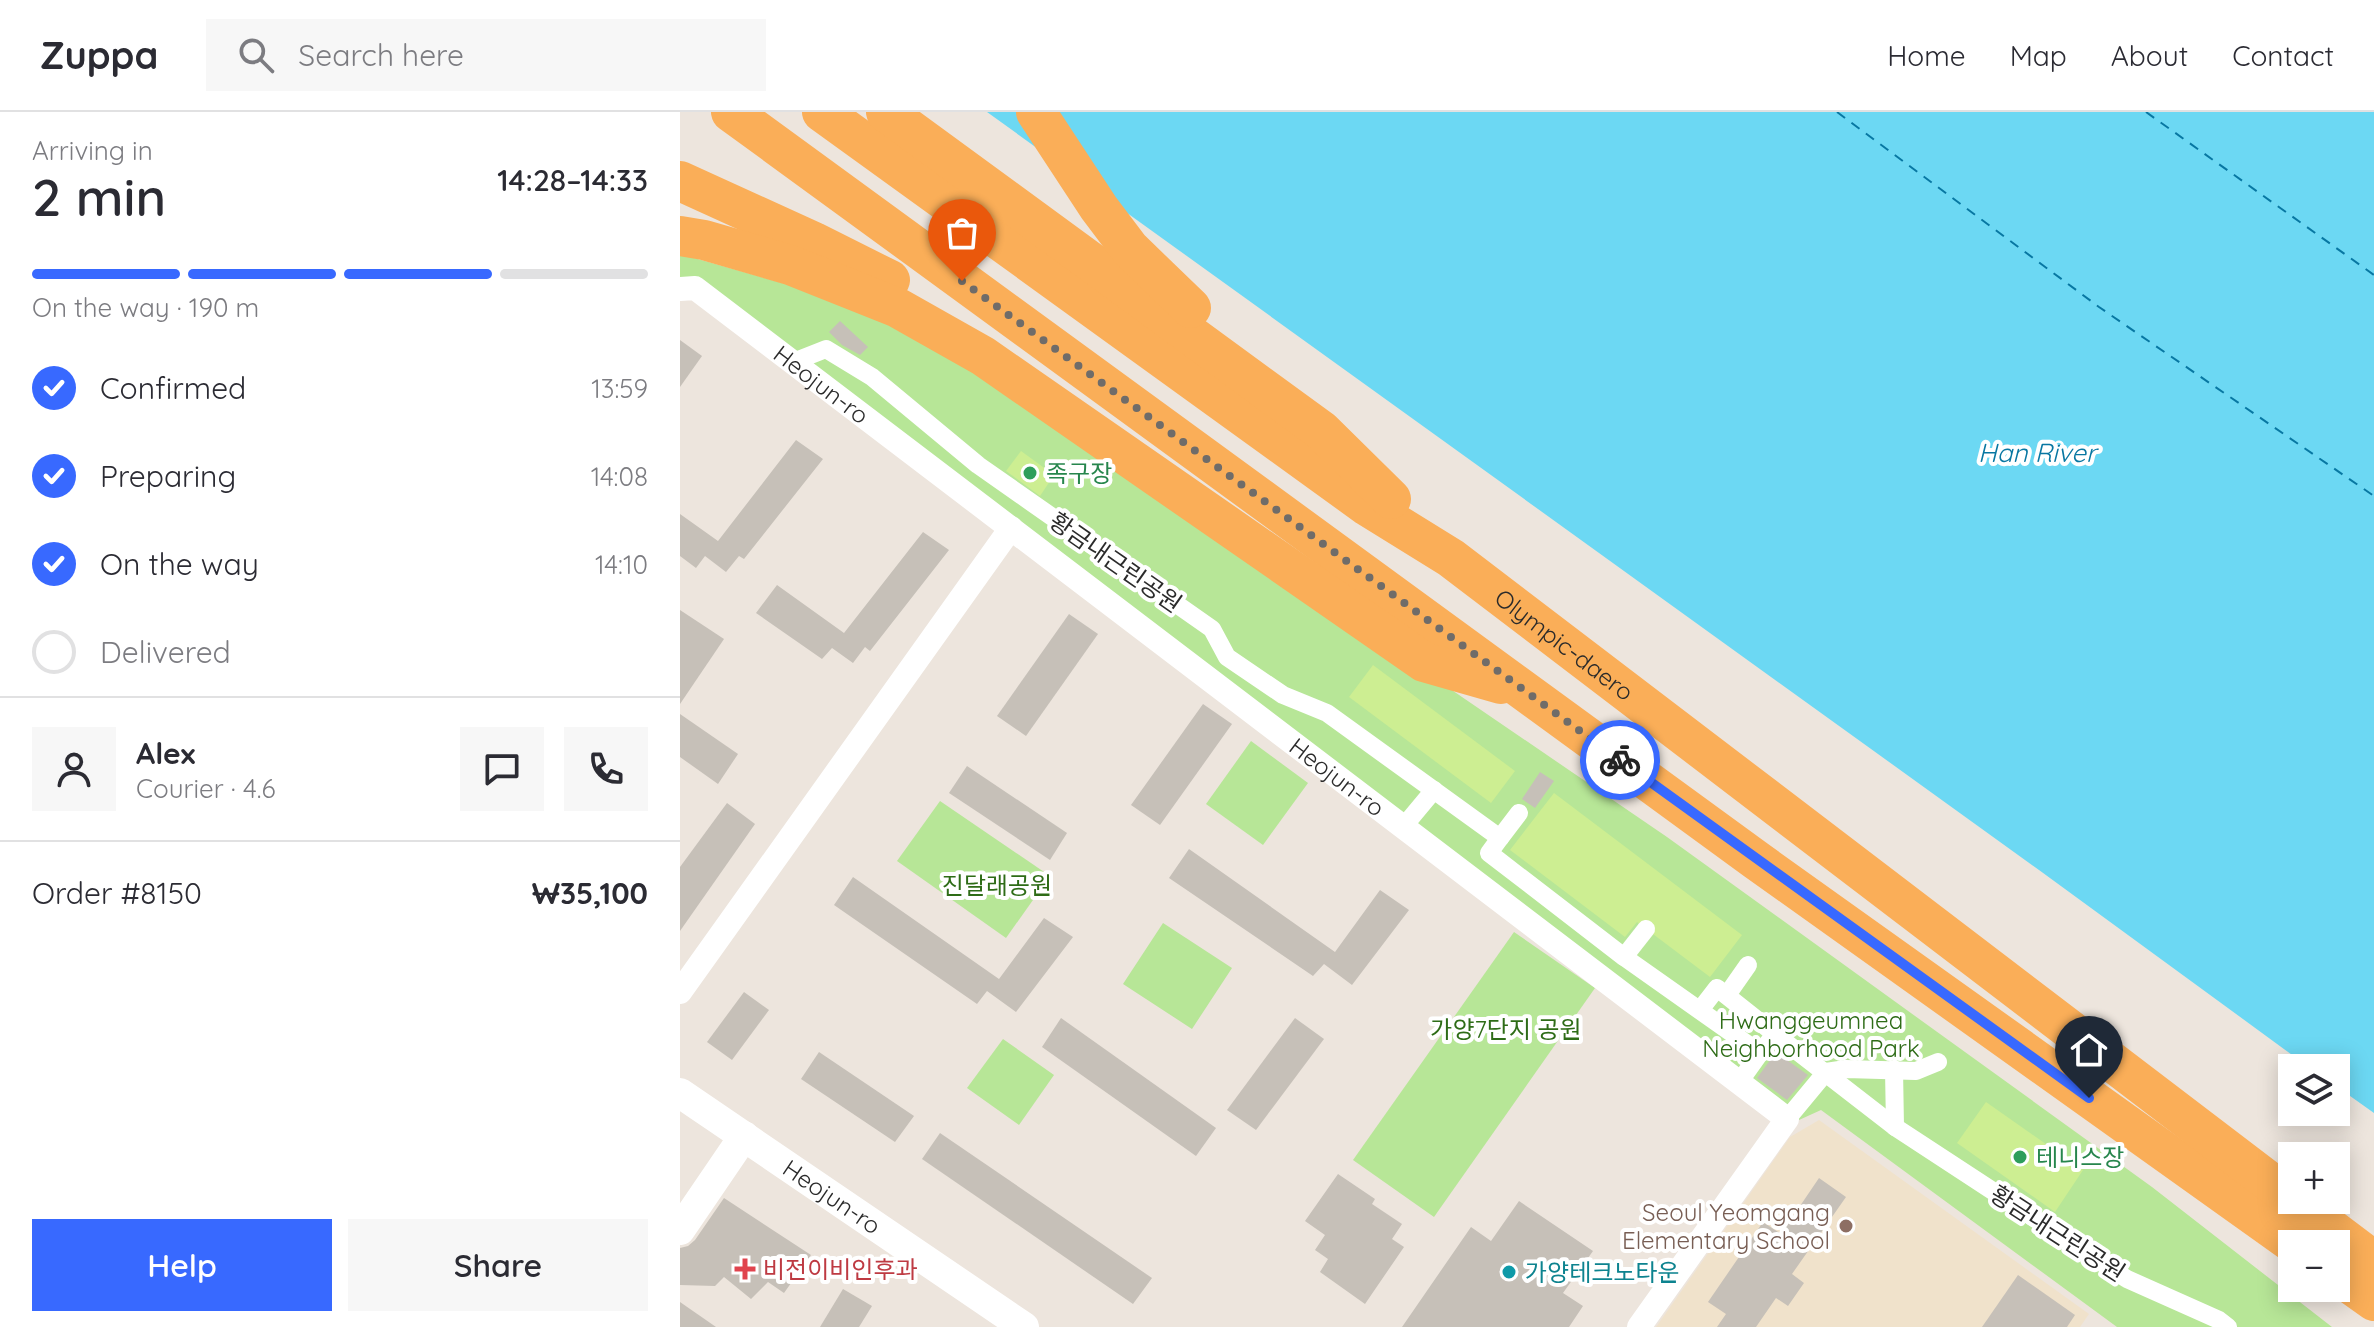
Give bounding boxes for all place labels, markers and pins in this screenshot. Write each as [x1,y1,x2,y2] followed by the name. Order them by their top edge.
[928,199,996,281] pin
[1046,458,1112,488] place label: 족구장
[1021,464,1039,482] marker: 족구장
[2055,1016,2123,1098] pin
[2036,1142,2124,1172] place label: 테니스장
[2011,1148,2029,1166] marker: 테니스장
[1622,1197,1830,1255] place label: Seoul Yeomgang Elementary School
[1837,1217,1855,1235] marker: Seoul Yeomgang Elementary School
[763,1254,918,1284] place label: 비전이비인후과
[1525,1257,1680,1287] place label: 가양테크노타운
[734,1258,756,1280] marker: 비전이비인후과
[1500,1263,1518,1281] marker: 가양테크노타운

